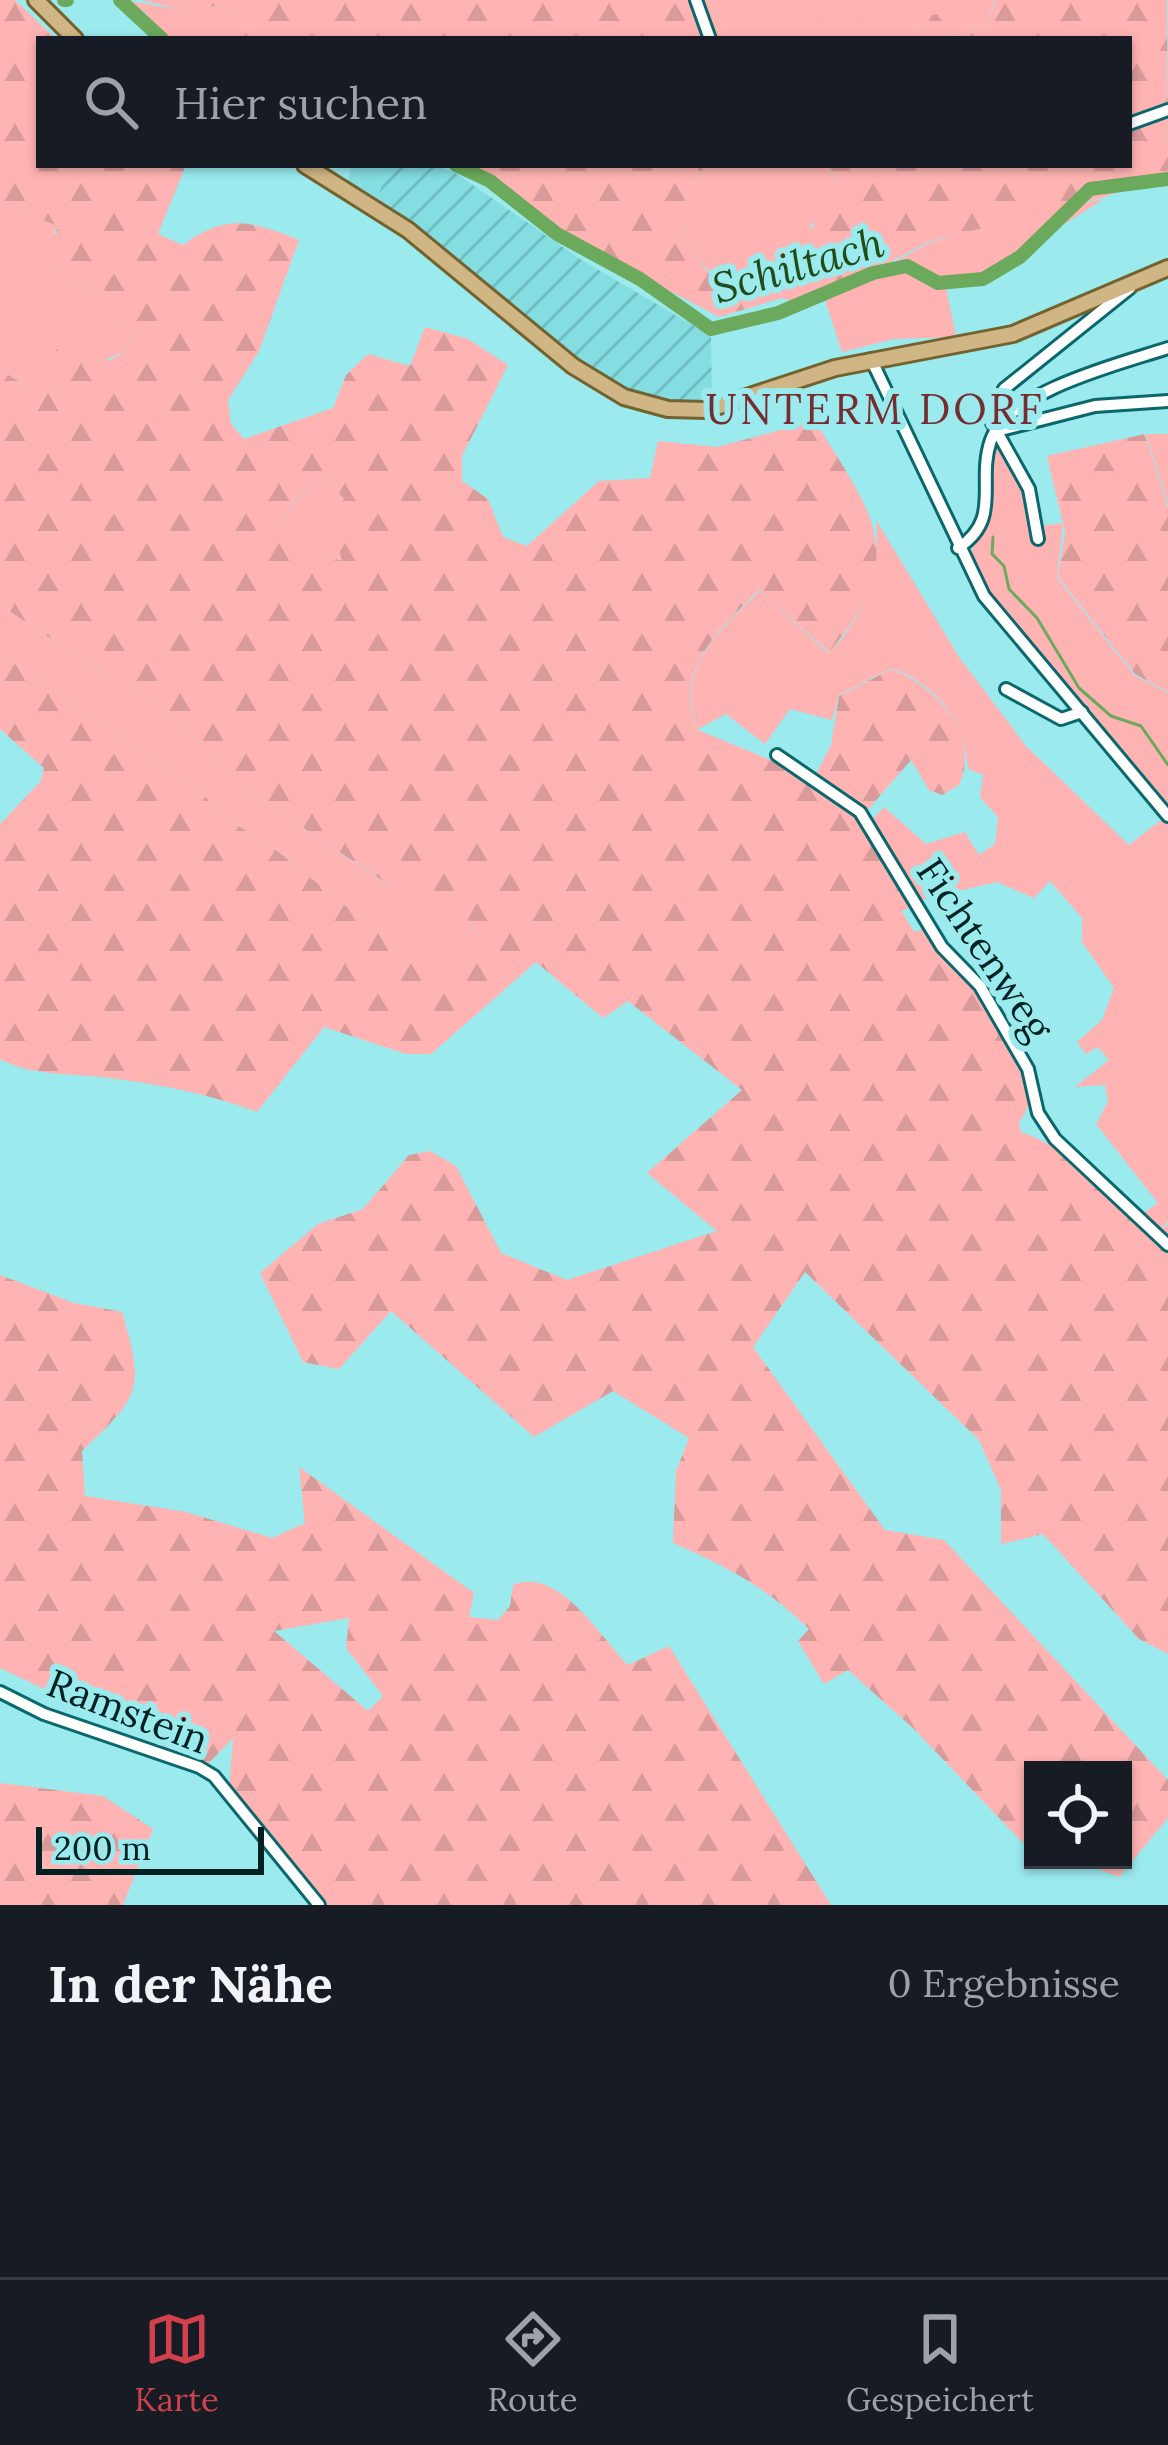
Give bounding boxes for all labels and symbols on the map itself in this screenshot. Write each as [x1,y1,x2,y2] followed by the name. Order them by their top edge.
[706,215,890,315] water label: Schiltach
[705,382,1045,436] district label: UNTERM DORF
[906,849,1065,1051] street label: Fichtenweg
[40,1657,216,1765] street label: Ramstein
[36,1821,264,1874] scale bar

